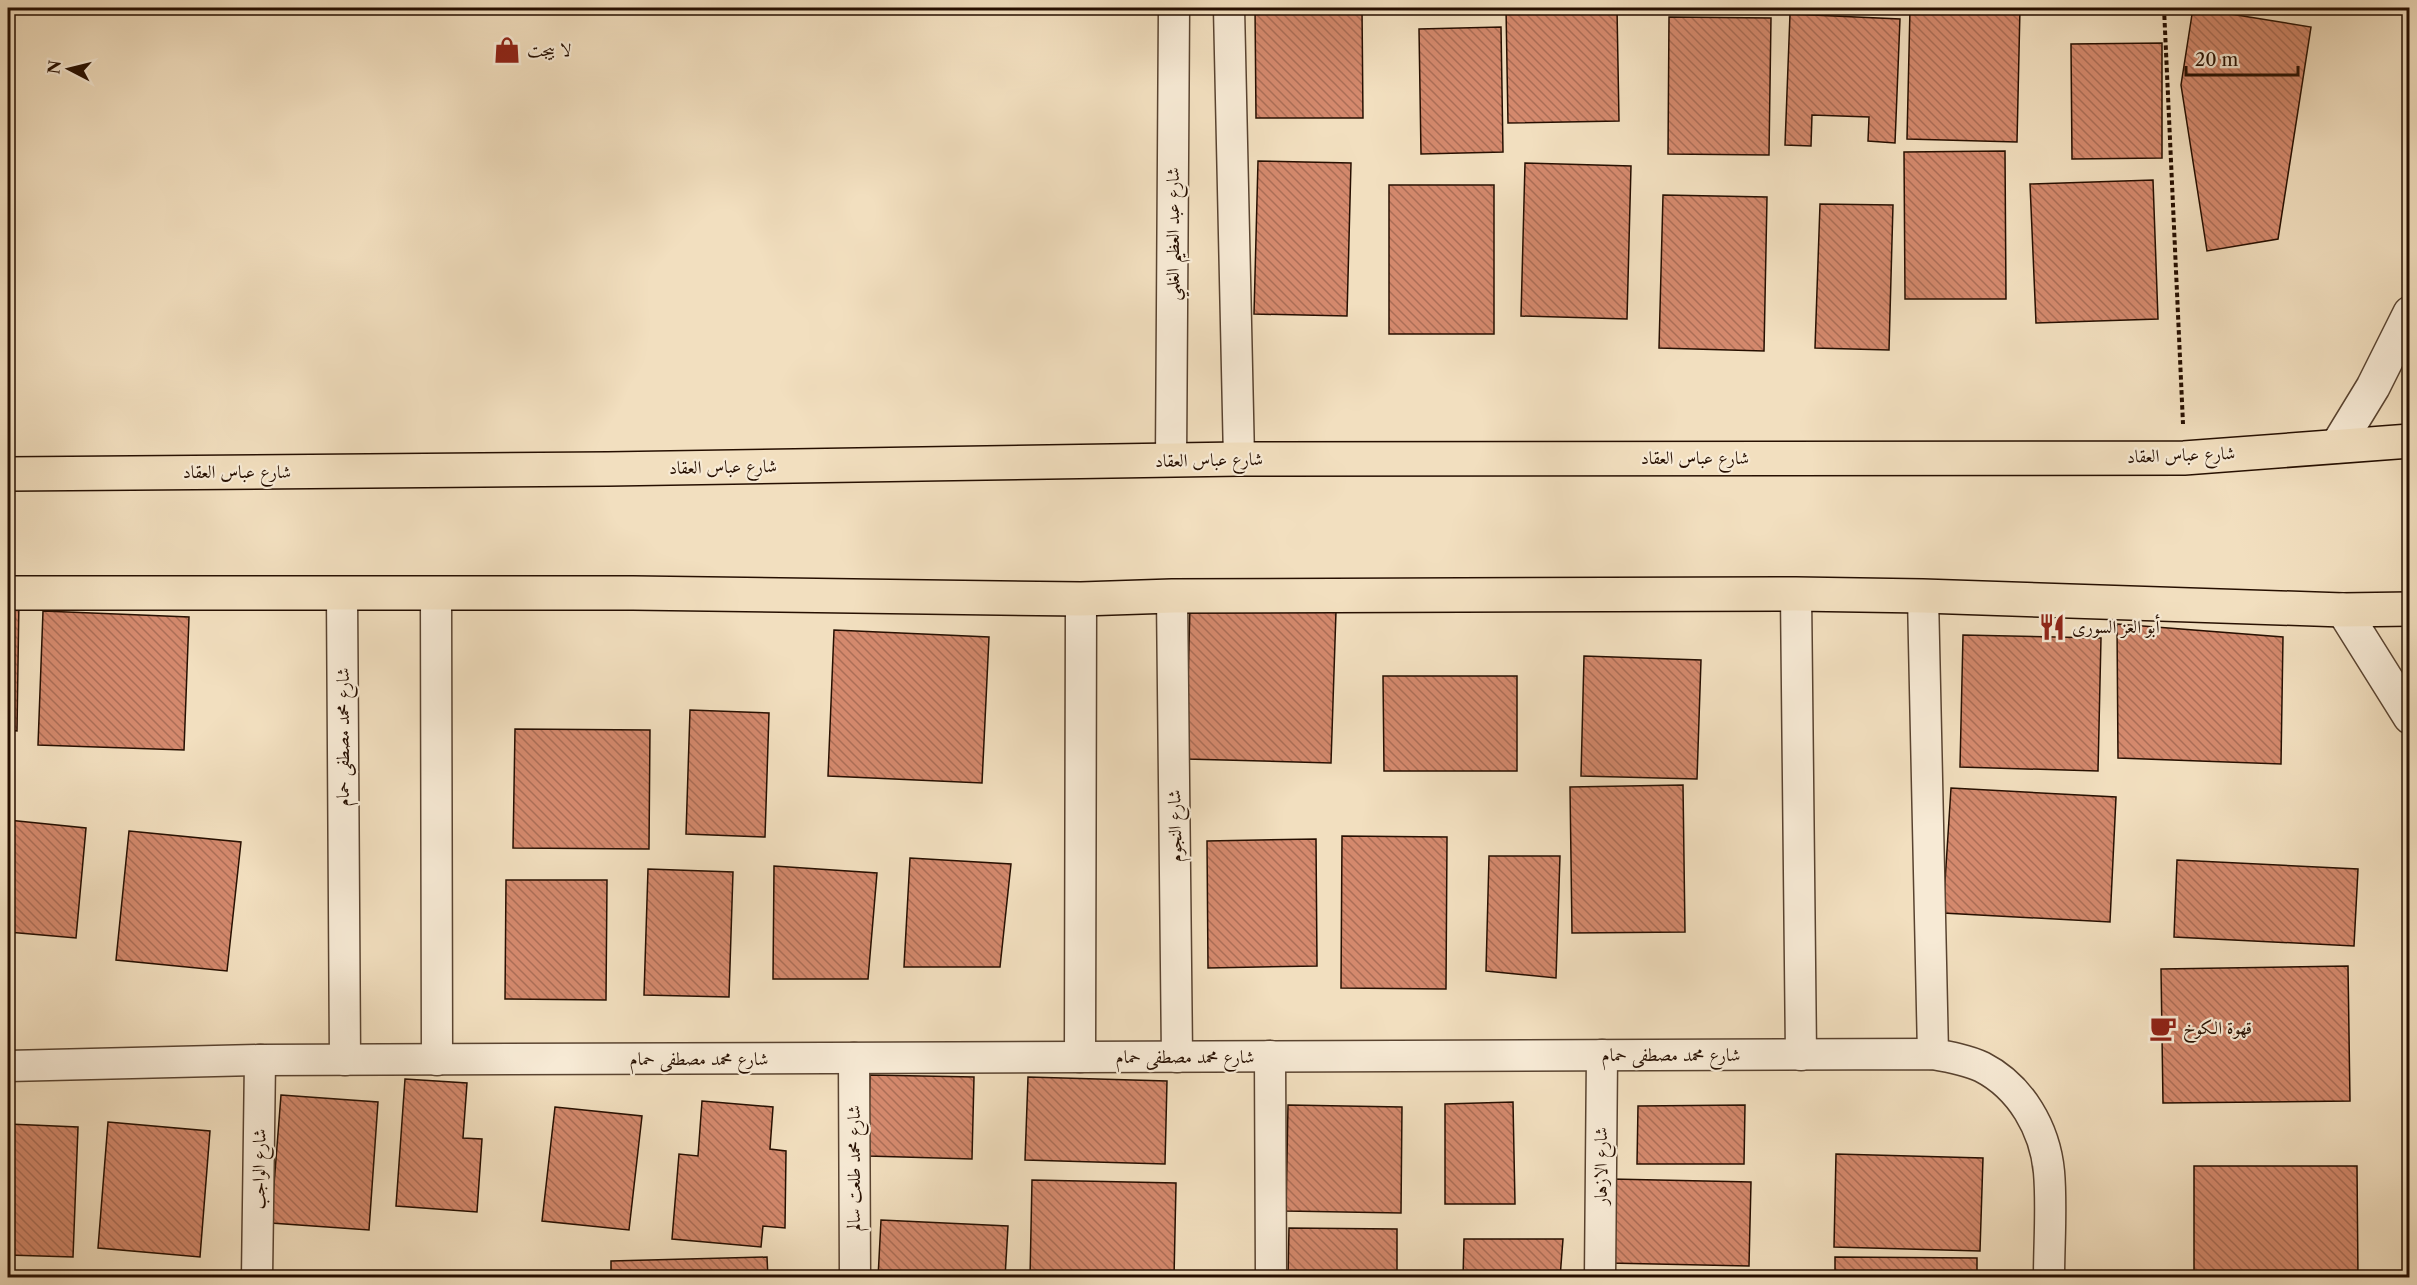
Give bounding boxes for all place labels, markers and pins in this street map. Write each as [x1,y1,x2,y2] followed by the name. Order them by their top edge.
[492,35,522,65] shop icon: لا بيجت
[527,39,571,61] place label: لا بيجت
[2037,612,2067,642] restaurant icon: أبو العز السورى
[2072,614,2160,639] place label: أبو العز السورى
[2148,1013,2178,1043] cafe icon: قهوة الكوخ
[2183,1017,2252,1044] place label: قهوة الكوخ

